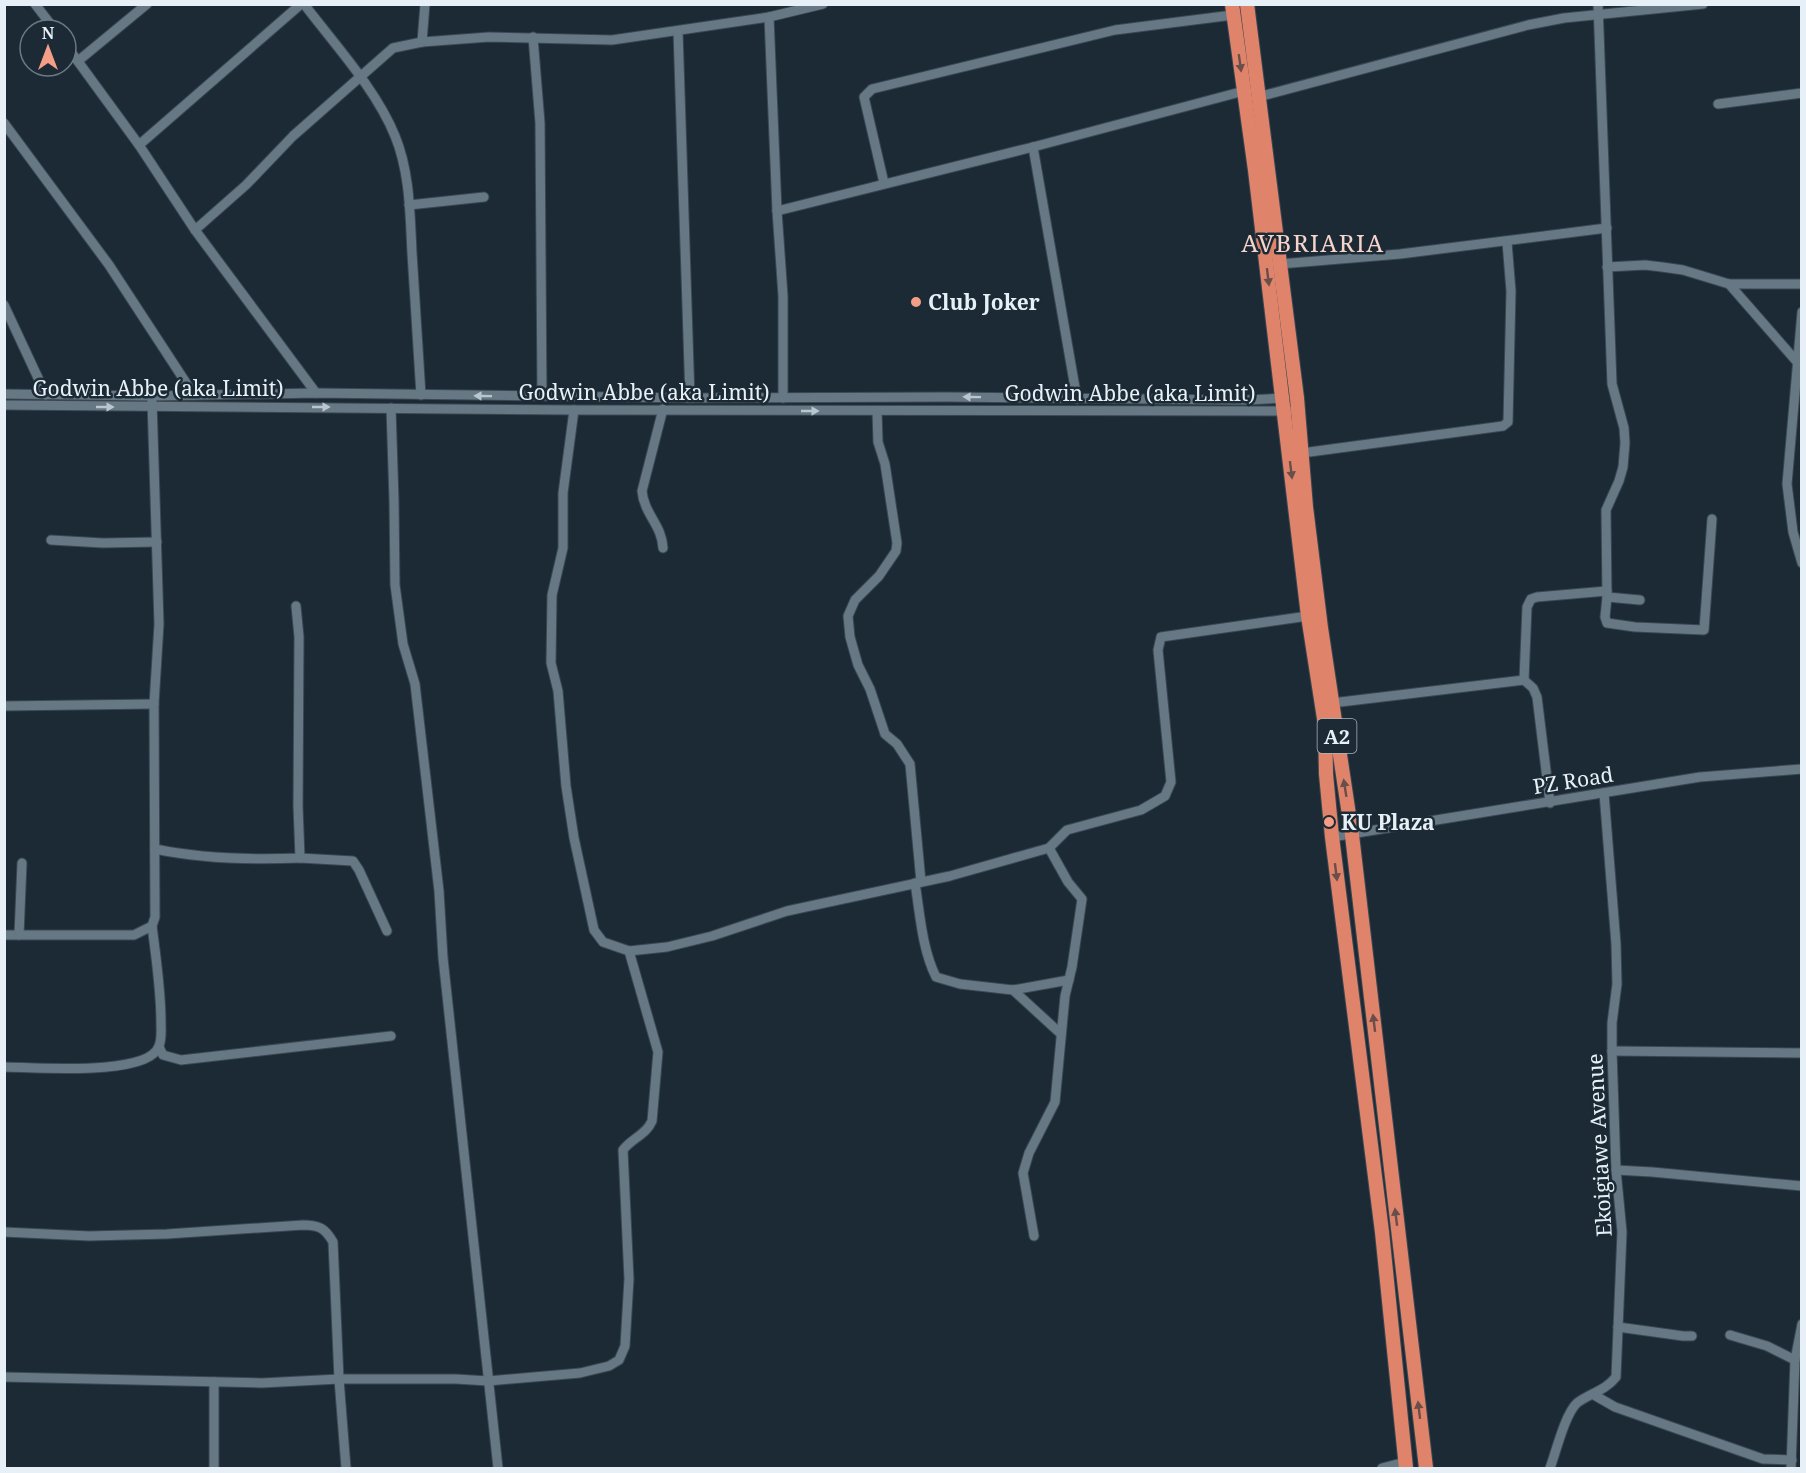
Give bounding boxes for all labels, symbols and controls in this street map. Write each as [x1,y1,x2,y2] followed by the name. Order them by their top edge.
[18,18,78,78] north arrow
[42,22,55,44] text: N
[1235,53,1244,72] one-way arrow
[1241,226,1385,259] district label: AVBRIARIA
[1263,267,1273,286] one-way arrow
[928,288,1040,316] place label: Club Joker
[909,295,923,309] marker: Club Joker
[33,374,283,402] street label: Godwin Abbe (aka Limit)
[519,378,769,406] street label: Godwin Abbe (aka Limit)
[1005,379,1255,407] street label: Godwin Abbe (aka Limit)
[473,391,492,401] one-way arrow
[962,392,981,402] one-way arrow
[95,402,114,412] one-way arrow
[311,402,330,412] one-way arrow
[800,406,819,416] one-way arrow
[1286,461,1295,480] one-way arrow
[1318,719,1356,753] road number: A2
[1531,760,1615,800] street label: PZ Road
[1340,778,1349,797] one-way arrow
[1341,808,1435,836] place label: KU Plaza
[1322,815,1336,829] marker: KU Plaza
[1331,863,1341,882] one-way arrow
[1369,1013,1379,1032] one-way arrow
[1580,1053,1618,1237] street label: Ekoigiawe Avenue
[1391,1207,1401,1226] one-way arrow
[1414,1401,1424,1420] one-way arrow

